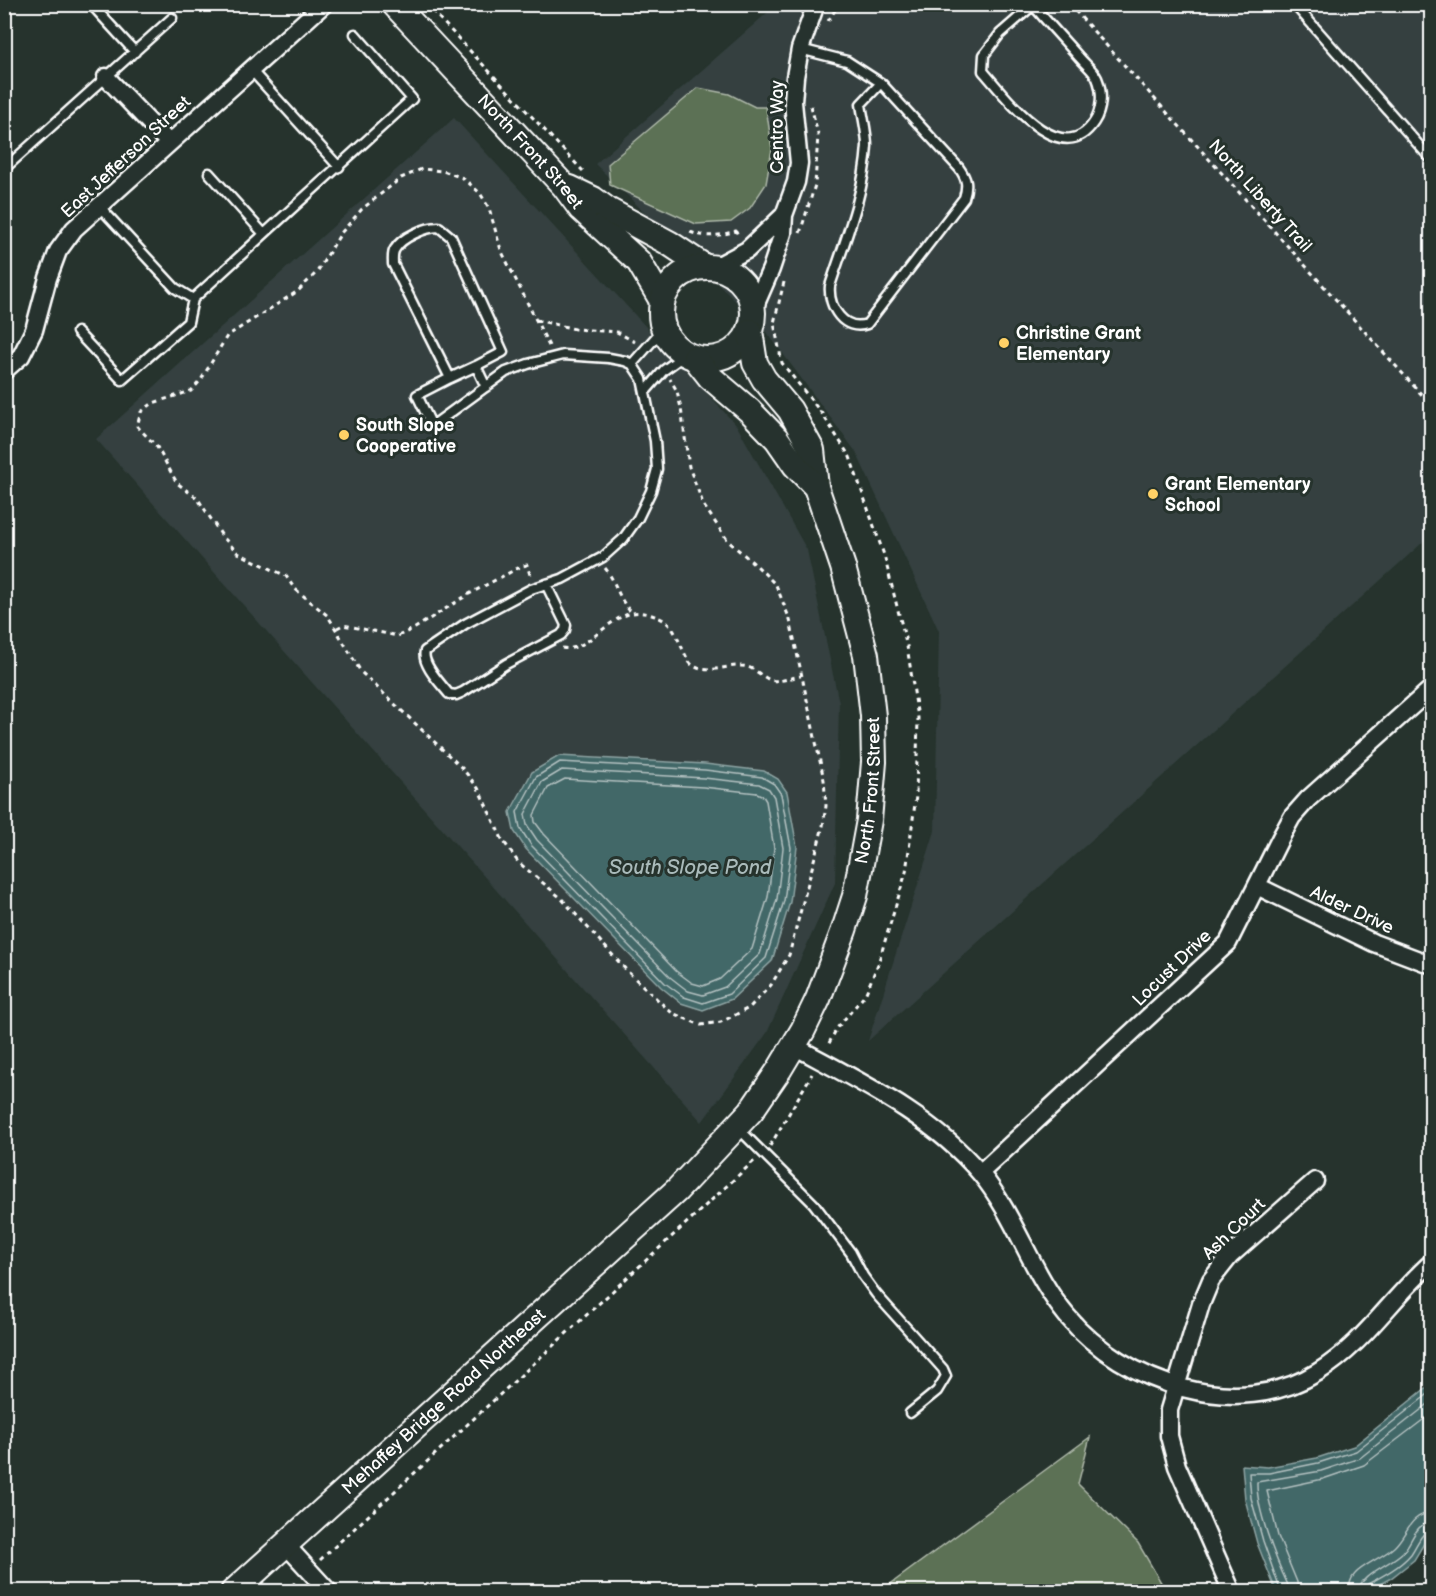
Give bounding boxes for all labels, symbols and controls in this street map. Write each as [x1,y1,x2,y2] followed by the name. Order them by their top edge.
[767,79,788,174] street label: Centro Way
[473,90,588,213] street label: North Front Street
[57,91,196,223] street label: East Jefferson Street
[1204,135,1316,257] street label: North Liberty Trail
[1016,323,1141,365] place label: Christine Grant Elementary
[997,336,1011,350] marker: Christine Grant Elementary
[356,415,456,457] place label: South Slope Cooperative
[337,428,351,442] marker: South Slope Cooperative
[1165,474,1311,516] place label: Grant Elementary School
[1146,487,1160,501] marker: Grant Elementary School
[851,716,885,866] street label: North Front Street
[609,856,772,880] water label: South Slope Pond
[1307,882,1397,939] street label: Alder Drive
[1128,925,1216,1011] street label: Locust Drive
[1198,1194,1270,1264] street label: Ash Court
[338,1304,550,1499] street label: Mehaffey Bridge Road Northeast

